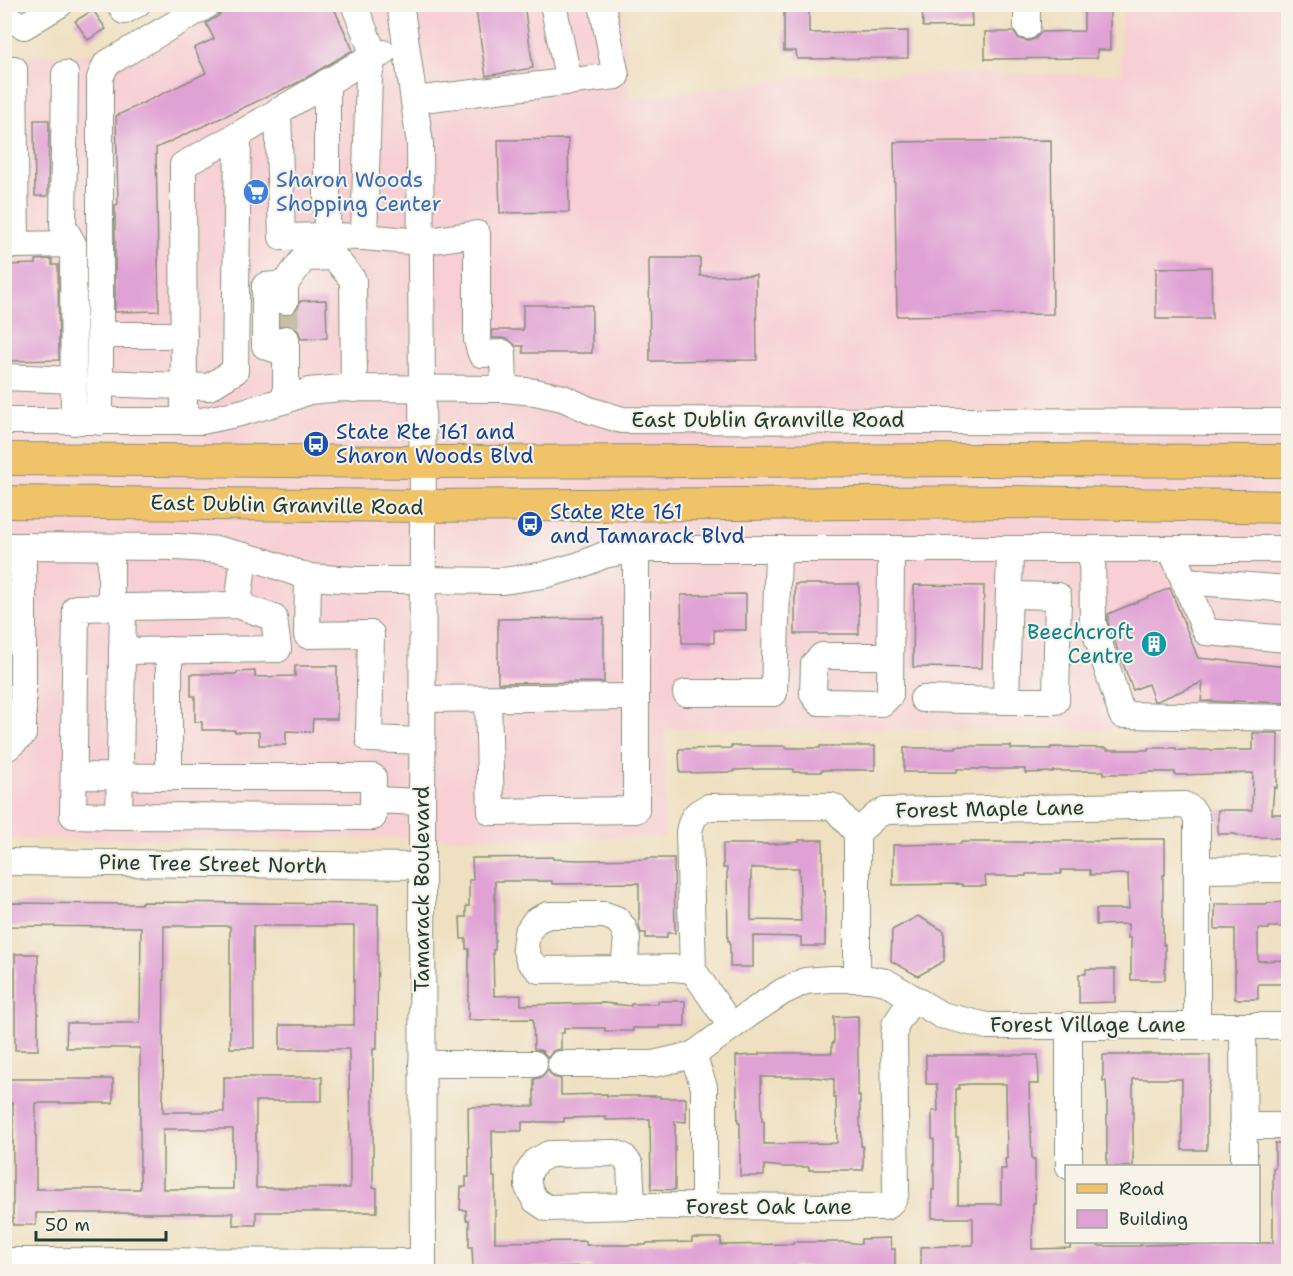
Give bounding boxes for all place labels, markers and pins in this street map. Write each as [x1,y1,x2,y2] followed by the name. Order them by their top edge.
[276,166,442,218] place label: Sharon Woods Shopping Center
[241,177,271,207] supermarket icon: Sharon Woods Shopping Center
[336,418,534,470] place label: State Rte 161 and Sharon Woods Blvd
[301,429,331,459] bus stop icon: State Rte 161 and Sharon Woods Blvd
[550,498,745,550] place label: State Rte 161 and Tamarack Blvd
[515,509,545,539] bus stop icon: State Rte 161 and Tamarack Blvd
[1027,618,1134,670] place label: Beechcroft Centre
[1139,629,1169,659] building icon: Beechcroft Centre

